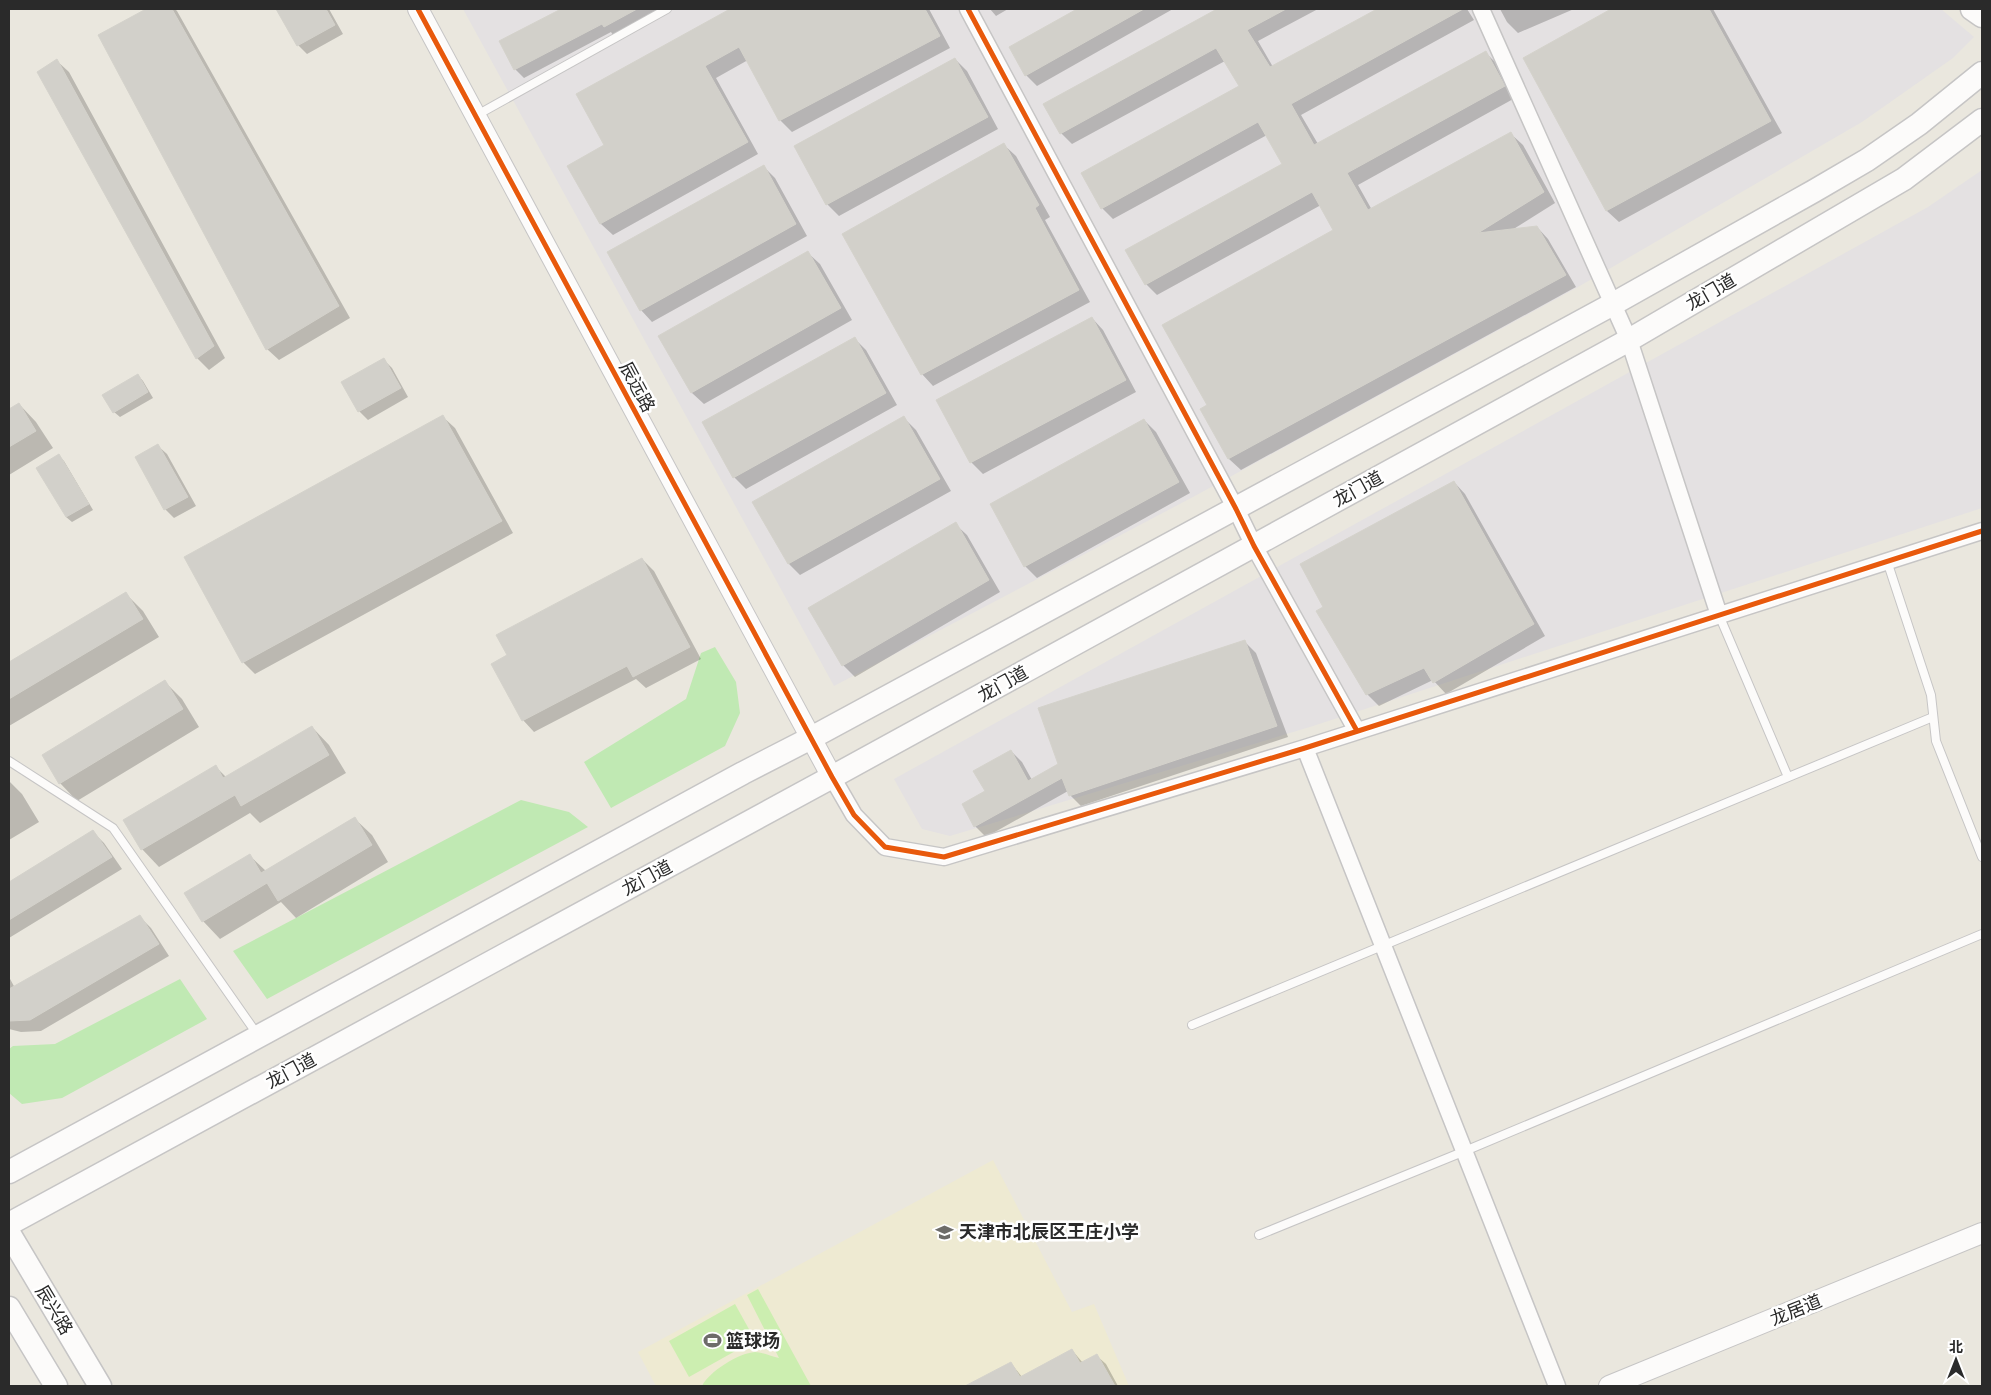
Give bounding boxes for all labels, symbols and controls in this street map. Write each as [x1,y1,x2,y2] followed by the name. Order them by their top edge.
[1681,267,1740,315] street label: 龙门道
[615,357,661,416] street label: 辰远路
[1328,465,1387,512] street label: 龙门道
[973,660,1032,707] street label: 龙门道
[617,854,676,900] street label: 龙门道
[261,1047,320,1093] street label: 龙门道
[959,1219,1139,1243] place label: 天津市北辰区王庄小学
[935,1222,955,1242] school or university icon: 天津市北辰区王庄小学
[31,1280,79,1339] street label: 辰兴路
[1766,1288,1825,1330] street label: 龙居道
[726,1328,780,1352] place label: 篮球场
[702,1331,722,1351] sports icon: 篮球场
[1931,1335,1981,1385] north arrow
[1949,1337,1963,1356] text: 北

